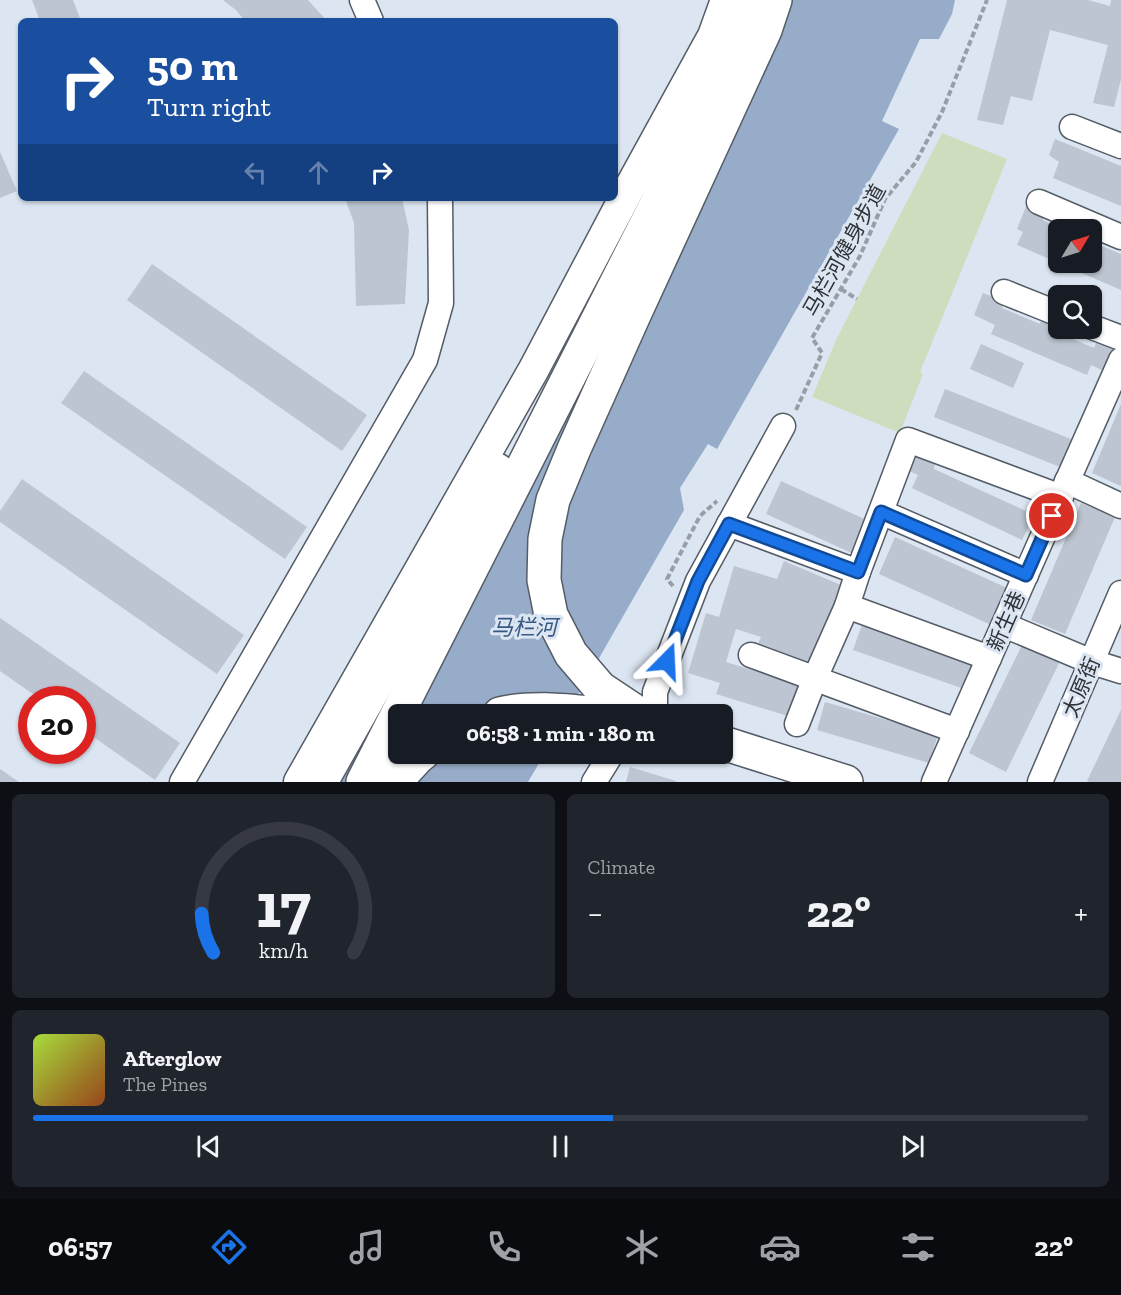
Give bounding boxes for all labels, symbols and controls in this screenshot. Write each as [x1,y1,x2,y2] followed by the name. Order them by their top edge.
[147,40,238,91] text: 50 m
[48,42,126,120] icon: right
[147,91,271,123] text: Turn right
[239,156,272,189] icon: left
[302,156,335,189] icon: ahead
[365,156,398,189] icon: right
[797,180,891,320] street label: 马栏河健身步道
[1048,219,1102,273] north arrow
[1048,219,1102,339] map controls
[1048,285,1102,339] button: search
[1026,490,1077,541] pin
[1035,499,1068,532] icon: arrive
[982,587,1030,655] street label: 新生巷
[491,614,561,641] water label: 马栏河
[635,629,699,693] position arrow
[1057,653,1105,721] street label: 太原街
[18,686,96,764] speed limit sign: 20
[466,720,655,747] text: 06:58 · 1 min · 180 m
[588,855,655,879] text: Climate
[256,868,311,943] text: 17
[806,885,871,939] text: 22°
[588,893,603,932] text: −
[1074,893,1088,932] text: +
[259,938,308,963] text: km/h
[123,1045,221,1072] text: Afterglow
[123,1072,207,1096] text: The Pines
[192,1130,225,1163] icon: previous
[544,1130,577,1163] icon: pause
[896,1130,929,1163] icon: next
[208,1226,250,1268] icon: directions
[346,1226,388,1268] icon: music
[483,1226,525,1268] icon: phone
[621,1226,663,1268] icon: climate
[759,1226,801,1268] icon: car
[897,1226,939,1268] icon: filters
[48,1231,112,1263] text: 06:57
[1034,1231,1073,1263] text: 22°

